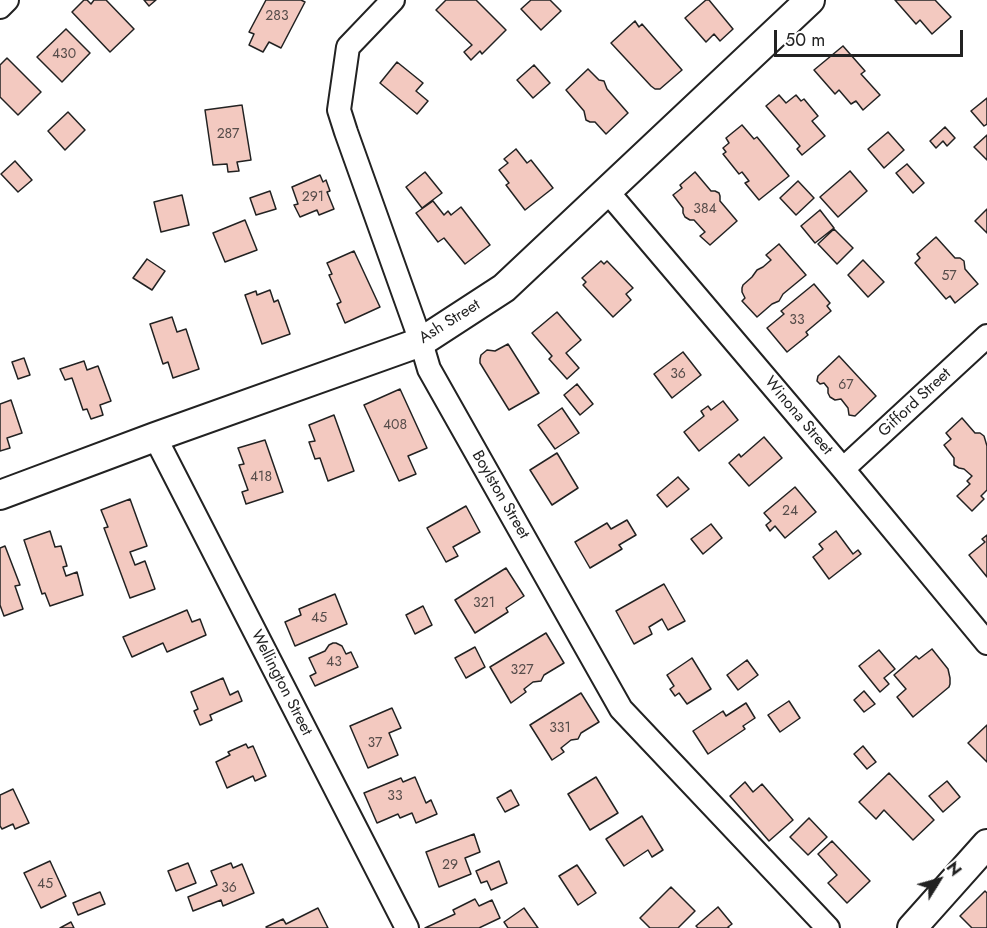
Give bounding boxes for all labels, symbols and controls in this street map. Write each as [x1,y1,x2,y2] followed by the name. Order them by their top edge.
[265,9,289,25] house number: 283
[777,18,966,56] scale bar
[785,27,825,53] text: 50 m
[52,47,76,63] house number: 430
[217,127,239,143] house number: 287
[302,190,324,206] house number: 291
[693,202,717,218] house number: 384
[941,269,957,285] house number: 57
[416,296,484,348] street label: Ash Street
[789,313,805,329] house number: 33
[875,365,955,441] street label: Gifford Street
[670,367,686,383] house number: 36
[760,373,836,459] street label: Winona Street
[838,378,854,394] house number: 67
[383,418,407,434] house number: 408
[467,448,533,542] street label: Boylston Street
[250,470,272,486] house number: 418
[782,504,798,520] house number: 24
[473,596,495,612] house number: 321
[311,611,327,627] house number: 45
[246,627,316,739] street label: Wellington Street
[326,655,342,671] house number: 43
[511,663,533,679] house number: 327
[549,721,571,737] house number: 331
[368,736,382,752] house number: 37
[387,789,403,805] house number: 33
[909,850,969,910] north arrow
[941,857,967,881] text: N
[442,858,458,874] house number: 29
[37,877,53,893] house number: 45
[221,881,237,897] house number: 36

